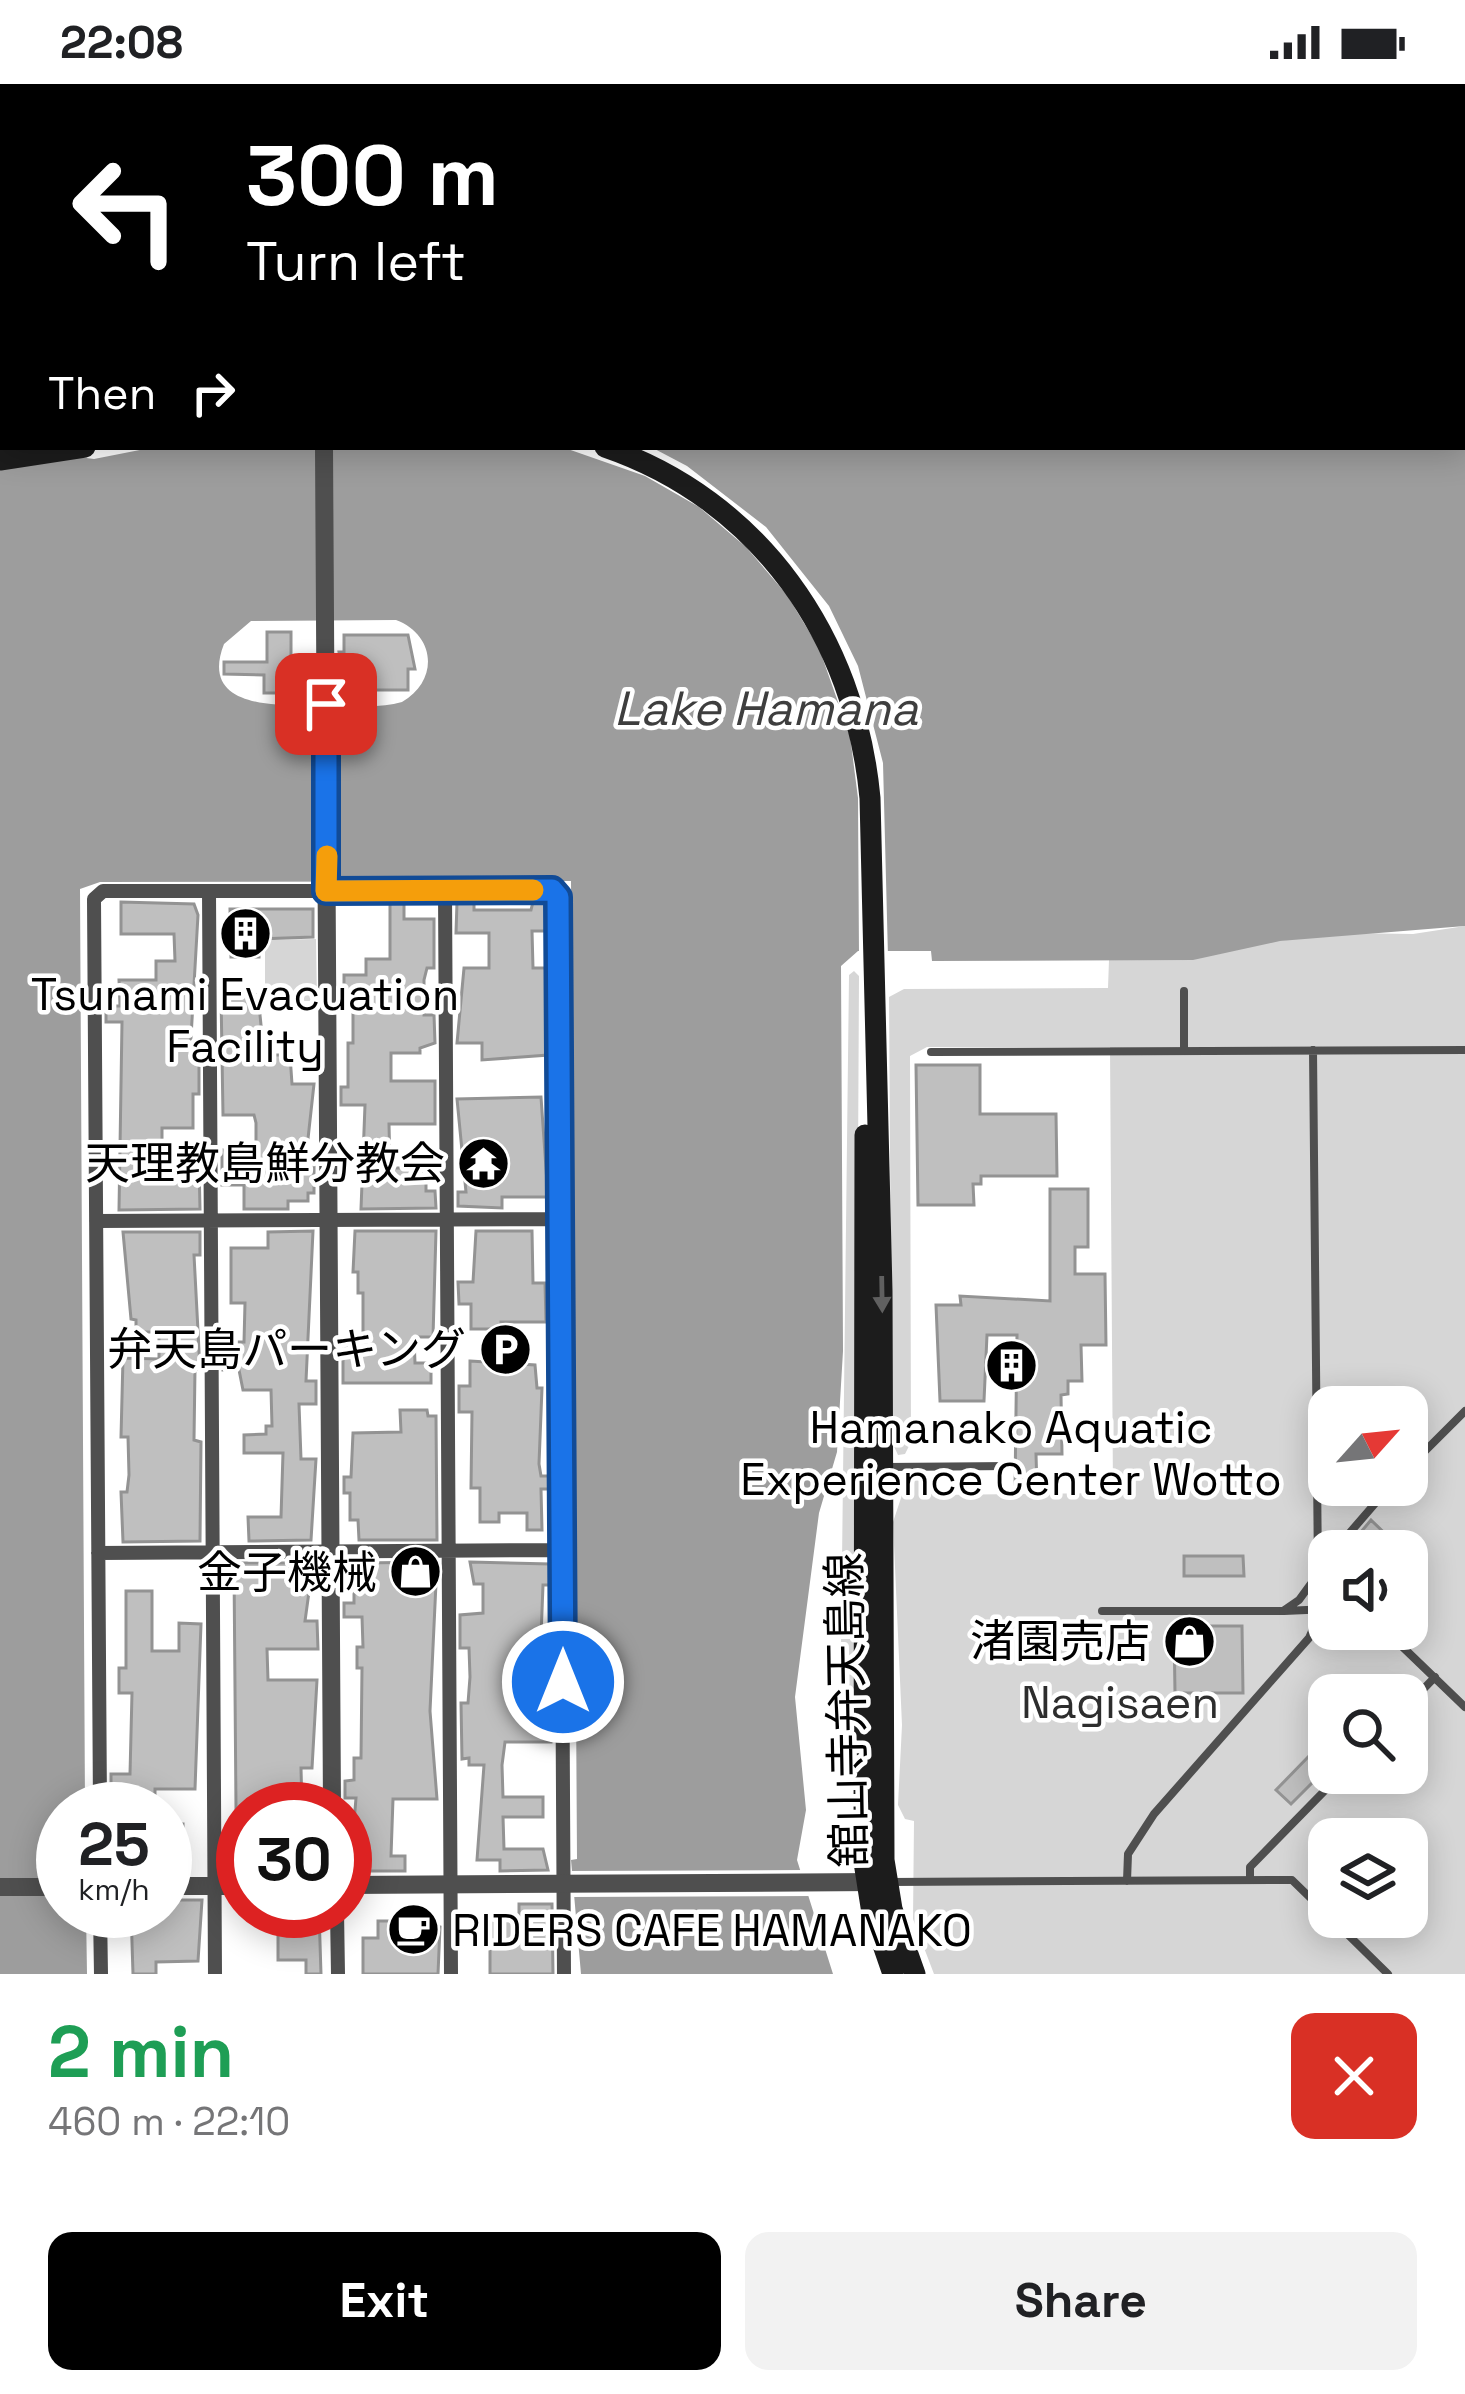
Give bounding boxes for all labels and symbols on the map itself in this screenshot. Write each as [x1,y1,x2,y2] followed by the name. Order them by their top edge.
[275,653,377,755] pin
[614,678,918,739] water label: Lake Hamana
[217,905,273,961] building icon: Tsunami Evacuation Facility
[31,966,459,1075] place label: Tsunami Evacuation Facility
[85,1135,445,1192] place label: 天理教島鮮分教会
[456,1135,512,1191] temple icon: 天理教島鮮分教会
[872,1275,892,1313] one-way arrow
[107,1321,466,1378] place label: 弁天島パーキング
[477,1321,533,1377] parking icon: 弁天島パーキング
[983,1338,1039,1394] building icon: Hamanako Aquatic Experience Center Wotto
[1308,1386,1428,1506] north arrow
[740,1399,1282,1508] place label: Hamanako Aquatic Experience Center Wotto
[197,1544,377,1601] place label: 金子機械
[388,1544,444,1600] shop icon: 金子機械
[816,1552,878,1868] street label: 舘山寺弁天島線
[970,1613,1150,1670] place label: 渚園売店
[1161,1613,1217,1669] shop icon: 渚園売店
[500,1619,626,1745] position arrow
[1021,1674,1219,1731] park label: Nagisaen
[216,1782,372,1938] speed limit sign: 30
[385,1902,441,1958] cafe icon: RIDERS CAFE HAMANAKO
[452,1902,972,1959] place label: RIDERS CAFE HAMANAKO

